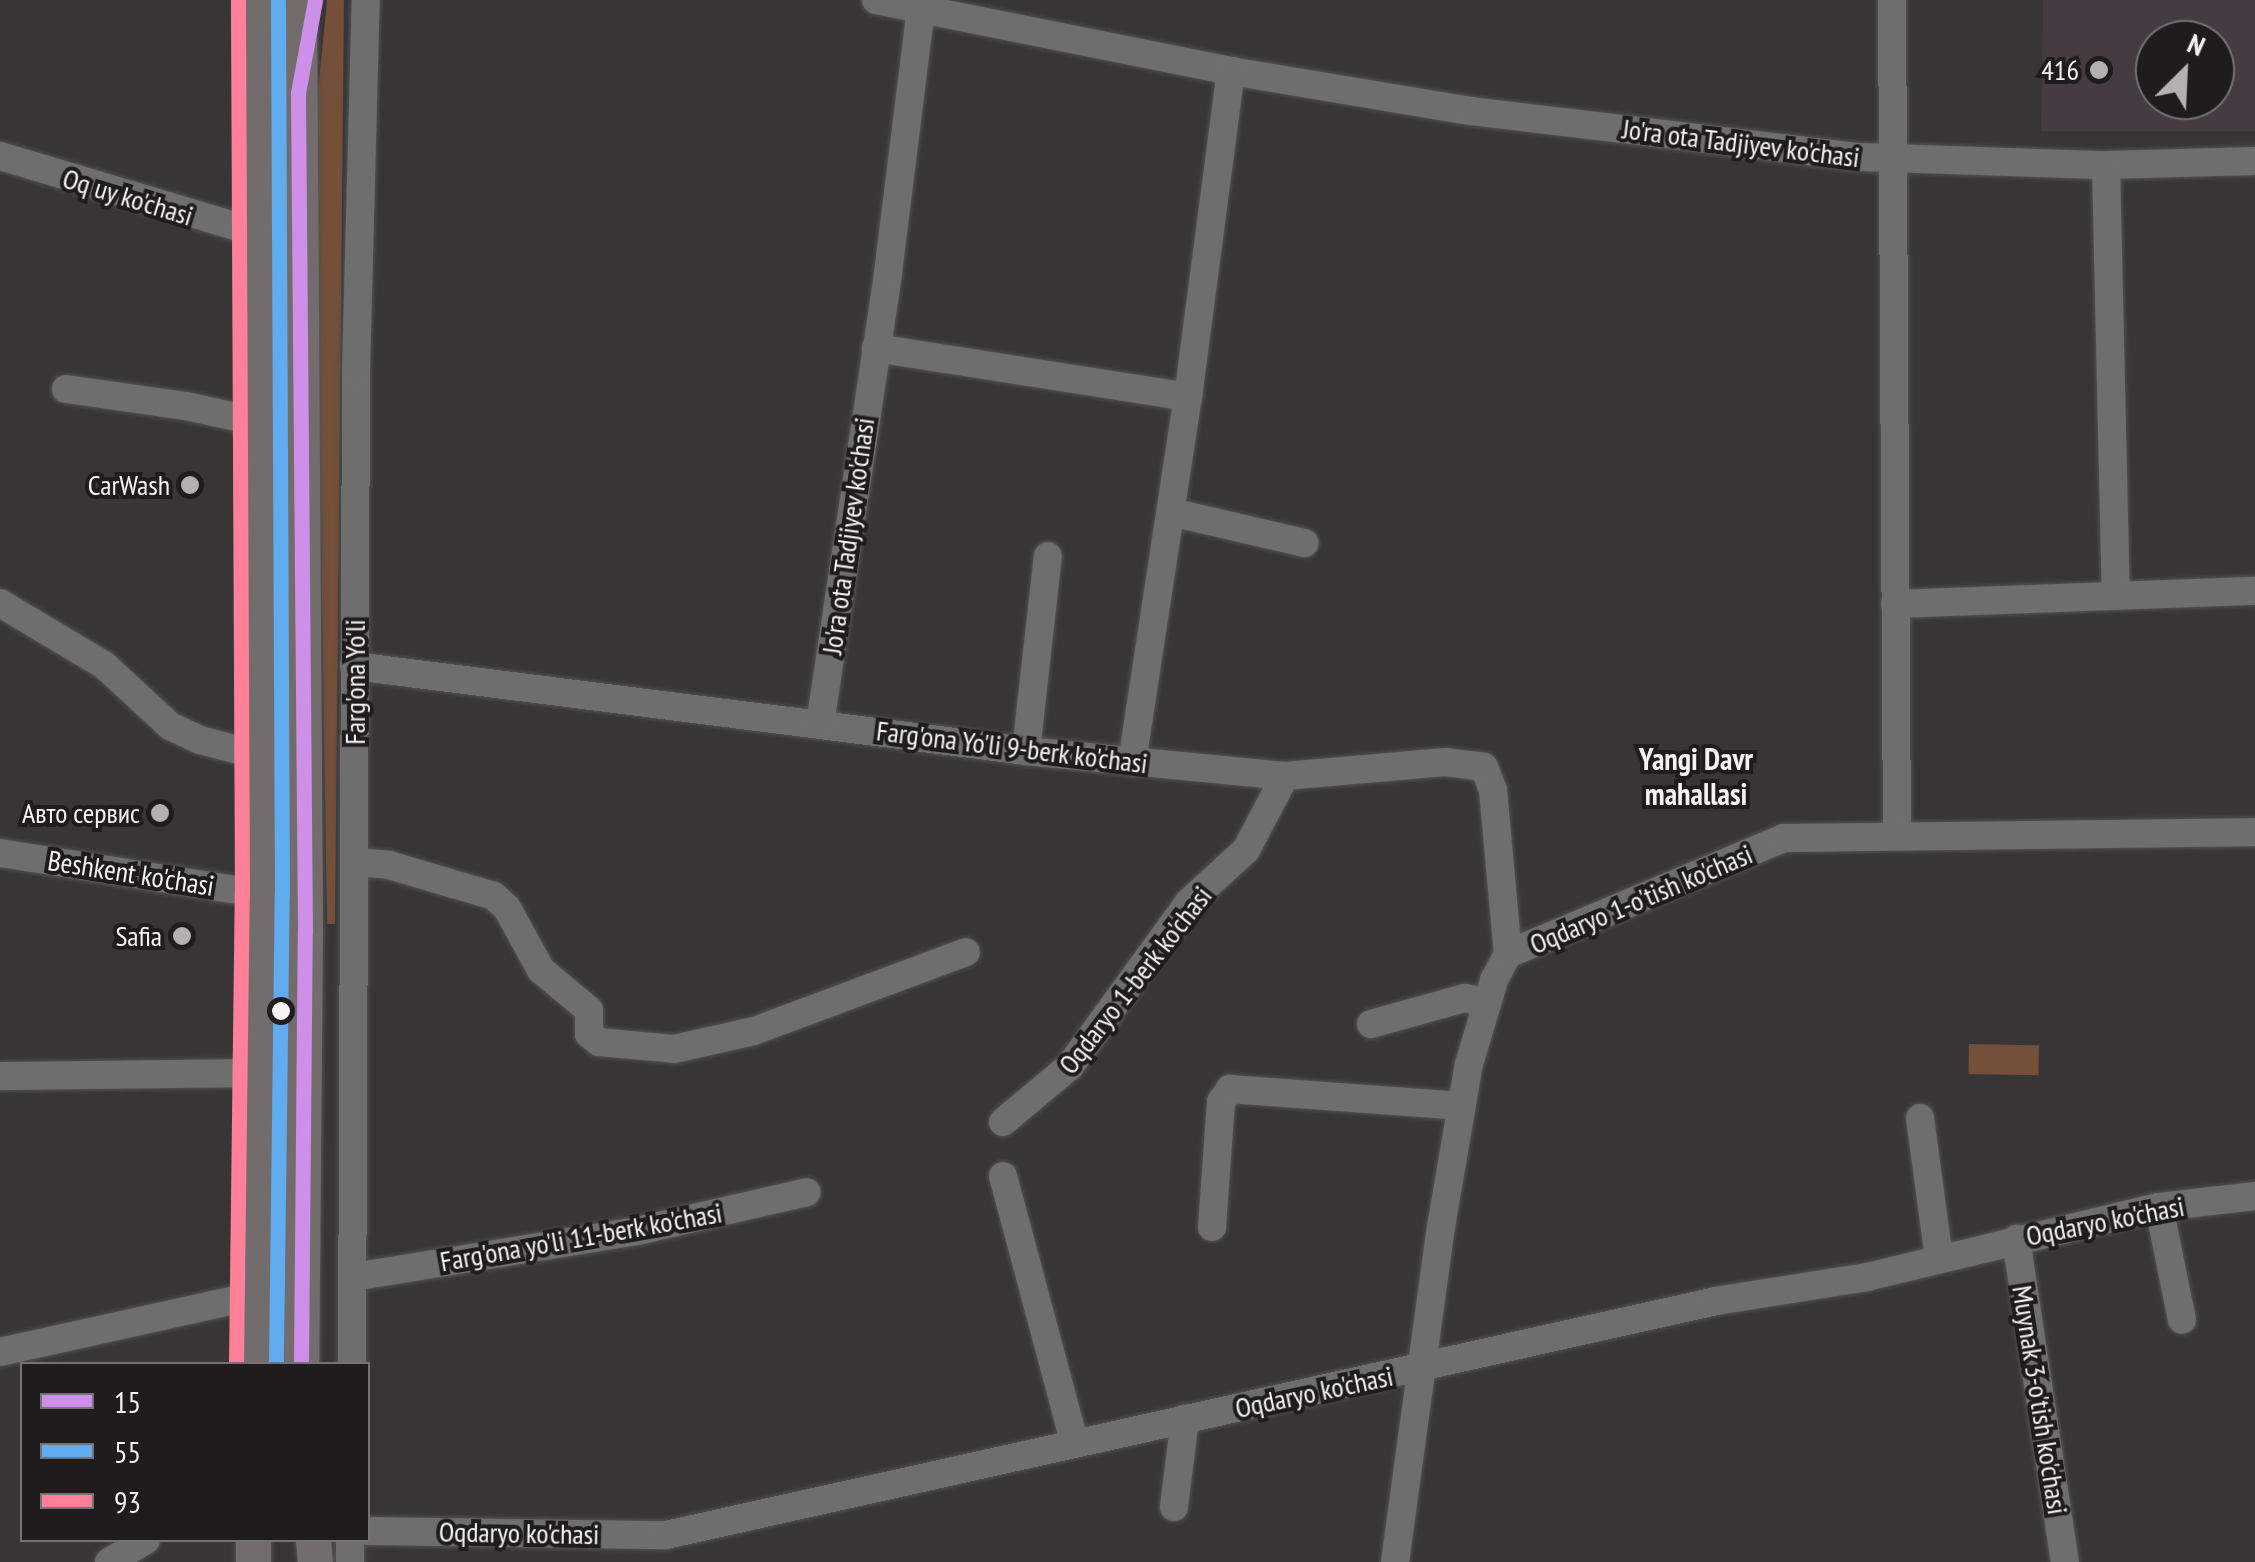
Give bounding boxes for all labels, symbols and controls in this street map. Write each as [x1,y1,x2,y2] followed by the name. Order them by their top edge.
[2135,20,2235,120] north arrow
[2182,24,2211,64] text: N
[2041,53,2079,87] place label: 416
[2088,59,2110,81] marker: 416
[1620,112,1862,174] street label: Jo'ra ota Tadjiyev ko'chasi
[58,161,198,233] street label: Oq uy ko'chasi
[815,415,881,657] street label: Jo'ra ota Tadjiyev ko'chasi
[88,468,170,502] place label: CarWash
[179,474,201,496] marker: CarWash
[338,619,372,745] street label: Farg'ona Yo'li
[874,714,1150,780] street label: Farg'ona Yo'li 9-berk ko'chasi
[1639,741,1753,812] district label: Yangi Davr mahallasi
[22,796,140,830] place label: Авто сервис
[149,802,171,824] marker: Авто сервис
[1525,837,1757,961] street label: Oqdaryo 1-o'tish ko'chasi
[46,843,216,903] street label: Beshkent ko'chasi
[1051,879,1219,1081] street label: Oqdaryo 1-berk ko'chasi
[115,919,162,953] place label: Safia
[171,925,193,947] marker: Safia
[271,1001,291,1021] unlabelled marker
[2023,1189,2187,1253] street label: Oqdaryo ko'chasi
[437,1196,725,1278] street label: Farg'ona yo'li 11-berk ko'chasi
[2005,1283,2075,1517] street label: Muynak 3-o'tish ko'chasi
[1232,1359,1396,1425] street label: Oqdaryo ko'chasi
[20,1362,370,1542] legend
[114,1382,141,1421] text: 15
[114,1432,141,1471] text: 55
[114,1482,141,1521] text: 93
[439,1515,599,1551] street label: Oqdaryo ko'chasi

